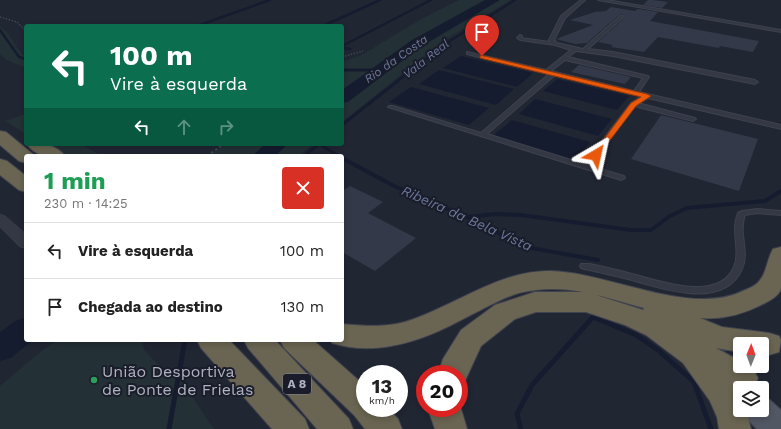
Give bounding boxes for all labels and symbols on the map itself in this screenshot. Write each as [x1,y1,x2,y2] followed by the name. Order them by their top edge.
[465,15,499,56] pin
[362,32,431,86] water label: Rio da Costa
[400,36,452,81] water label: Vala Real
[575,134,617,176] position arrow
[399,182,535,254] water label: Ribeira da Bela Vista
[733,337,769,373] north arrow
[102,362,253,399] place label: União Desportiva de Ponte de Frielas
[416,365,468,417] speed limit sign: 20
[283,374,311,394] road number: A 8
[89,375,99,385] marker: União Desportiva de Ponte de Frielas

